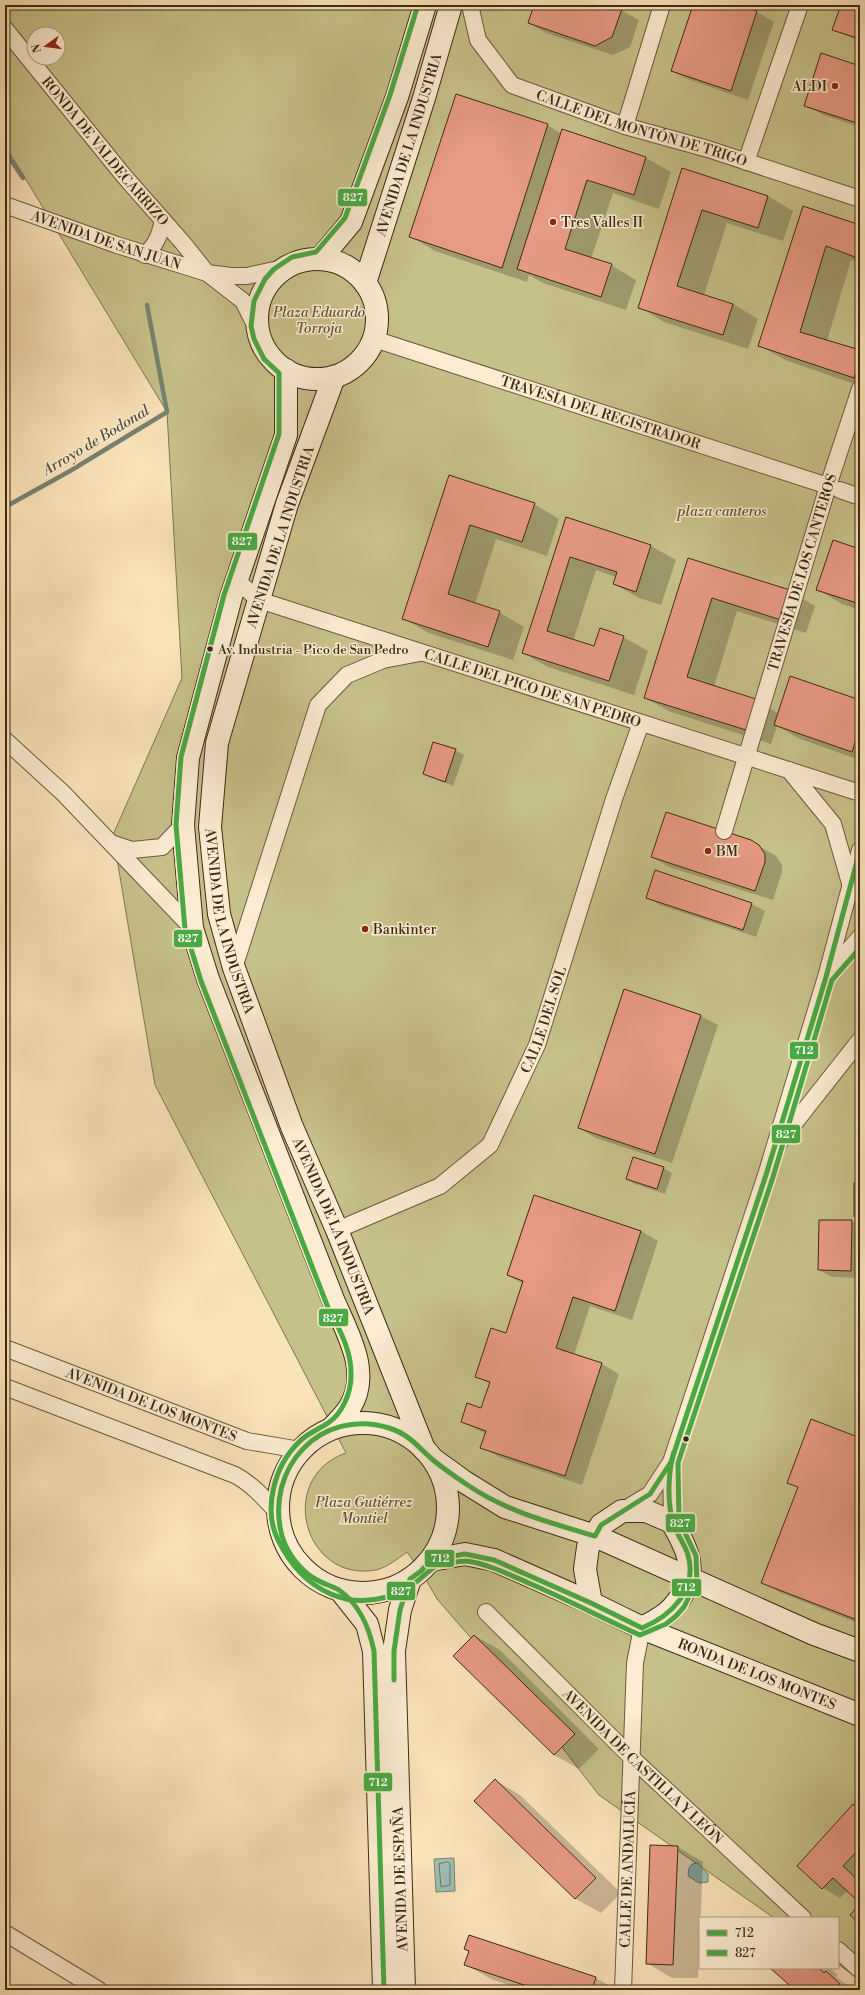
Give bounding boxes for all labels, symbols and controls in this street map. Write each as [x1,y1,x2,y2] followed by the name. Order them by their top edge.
[26,26,66,66] north arrow
[29,42,45,54] text: N
[372,51,447,240] street label: AVENIDA DE LA INDUSTRIA
[37,73,172,230] street label: RONDA DE VALDECARRIZO
[791,78,828,96] place label: ALDI
[830,81,840,91] marker: ALDI
[533,86,749,171] street label: CALLE DEL MONTÓN DE TRIGO
[337,188,368,207] line badge: 827
[343,191,364,205] text: 827
[28,207,183,274] street label: AVENIDA DE SAN JUAN
[561,214,644,232] place label: Tres Valles II
[548,217,558,227] marker: Tres Valles II
[272,304,365,338] park label: Plaza Eduardo Torroja
[498,372,703,454] street label: TRAVESÍA DEL REGISTRADOR
[37,401,153,481] water label: Arroyo de Bodonal
[243,444,319,632] street label: AVENIDA DE LA INDUSTRIA
[765,472,841,674] street label: TRAVESÍA DE LOS CANTEROS
[675,503,767,521] park label: plaza canteros
[227,532,258,551] line badge: 827
[232,535,253,549] text: 827
[217,642,409,658] place label: Av. Industria - Pico de San Pedro
[205,644,215,654] marker: Av. Industria - Pico de San Pedro
[422,646,643,732] street label: CALLE DEL PICO DE SAN PEDRO
[200,826,258,1017] street label: AVENIDA DE LA INDUSTRIA
[715,843,739,861] place label: BM
[703,846,713,856] marker: BM
[372,921,437,939] place label: Bankinter
[360,924,370,934] marker: Bankinter
[173,929,203,948] line badge: 827
[178,932,199,946] text: 827
[517,965,571,1076] street label: CALLE DEL SOL
[789,1041,819,1060] line badge: 712
[794,1044,814,1058] text: 712
[771,1124,801,1144] line badge: 827
[776,1128,797,1142] text: 827
[287,1134,378,1318] street label: AVENIDA DE LA INDUSTRIA
[318,1308,349,1327] line badge: 827
[323,1312,344,1326] text: 827
[62,1364,239,1446] street label: AVENIDA DE LOS MONTES
[681,1434,691,1444] unlabelled marker
[314,1494,413,1528] park label: Plaza Gutiérrez Montiel
[665,1513,696,1533] line badge: 827
[670,1517,691,1531] text: 827
[424,1549,455,1568] line badge: 712
[430,1552,450,1566] text: 712
[671,1578,702,1597] line badge: 712
[386,1581,416,1601] line badge: 827
[676,1581,696,1595] text: 712
[391,1585,412,1599] text: 827
[675,1635,839,1715] street label: RONDA DE LOS MONTES
[557,1685,727,1849] street label: AVENIDA DE CASTILLA Y LEÓN
[363,1772,393,1792] line badge: 712
[368,1776,388,1790] text: 712
[617,1790,640,1948] street label: CALLE DE ANDALUCÍA
[387,1806,413,1953] street label: AVENIDA DE ESPAÑA
[699,1917,839,1969] legend
[735,1926,754,1941] text: 712
[735,1946,755,1961] text: 827

